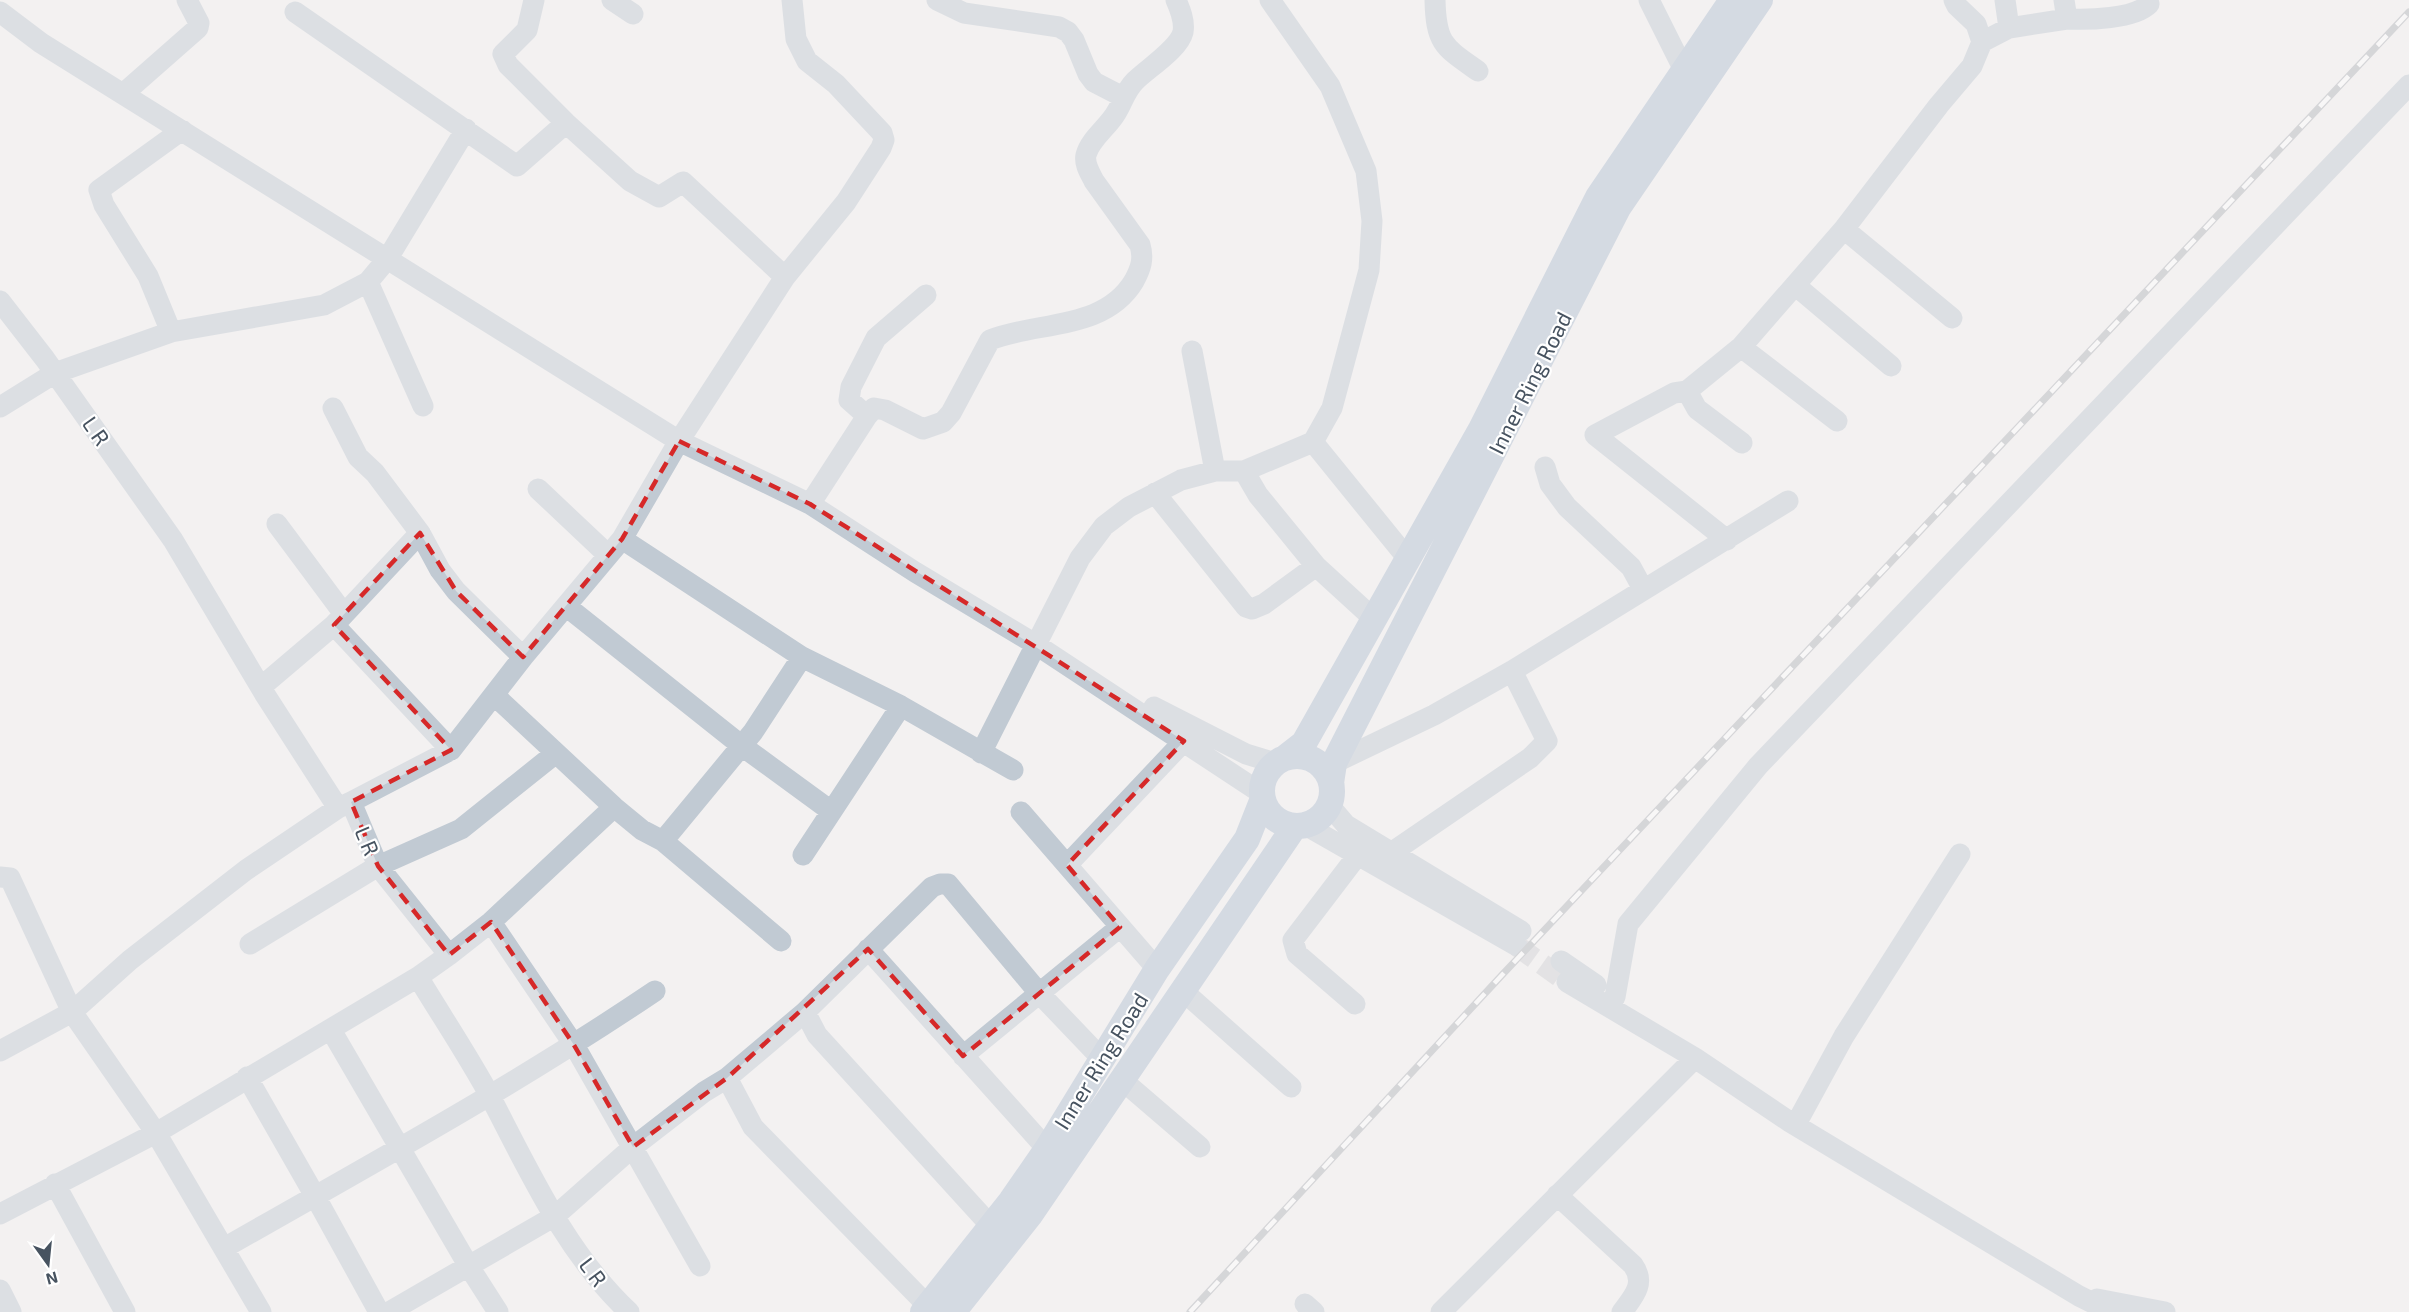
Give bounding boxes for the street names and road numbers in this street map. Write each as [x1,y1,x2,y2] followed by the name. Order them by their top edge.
[1482,307,1576,458] street label: Inner Ring Road
[78,411,116,450] street label: L R
[350,822,386,859] street label: L R
[1048,987,1153,1134] street label: Inner Ring Road
[575,1252,613,1291] street label: L R

